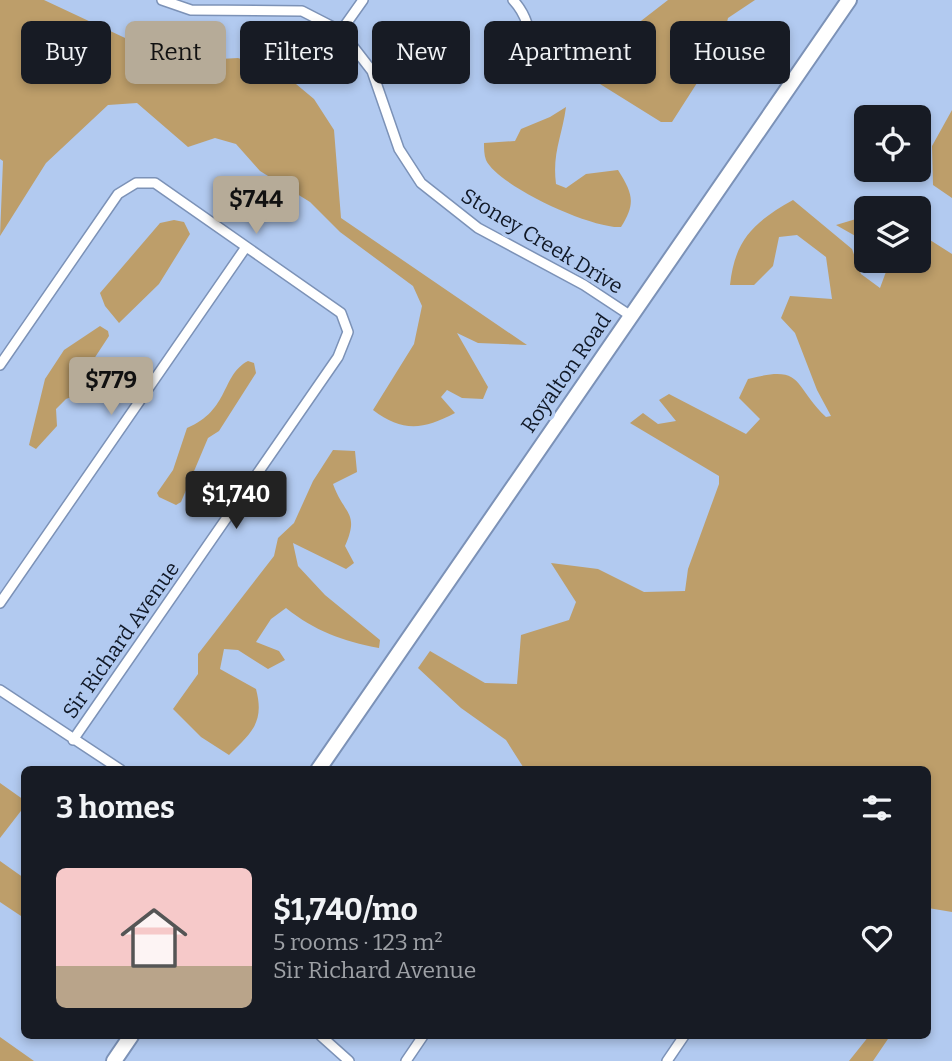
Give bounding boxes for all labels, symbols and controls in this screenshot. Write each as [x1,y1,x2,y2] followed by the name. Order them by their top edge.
[21,21,111,84] chip: Buy
[125,21,226,84] chip: Rent
[240,21,358,84] chip: Filters
[372,21,470,84] chip: New
[484,21,656,84] chip: Apartment
[670,21,790,84] chip: House
[854,105,931,273] map controls
[854,105,931,182] button: locate
[215,176,297,236] pin: $744
[456,182,628,300] street label: Stoney Creek Drive
[229,185,283,213] text: $744
[854,196,931,273] button: layers
[515,308,617,438] street label: Royalton Road
[70,358,152,417] pin: $779
[85,366,137,394] text: $779
[179,472,293,531] pin: $1,740
[202,480,270,508] text: $1,740
[57,556,185,724] street label: Sir Richard Avenue
[858,789,896,827] icon: filters
[56,790,175,826] text: 3 homes
[273,892,418,928] text: $1,740/mo
[112,896,196,980] icon: home
[858,919,896,957] icon: heart
[273,928,443,956] text: 5 rooms · 123 m²
[273,956,476,984] text: Sir Richard Avenue

